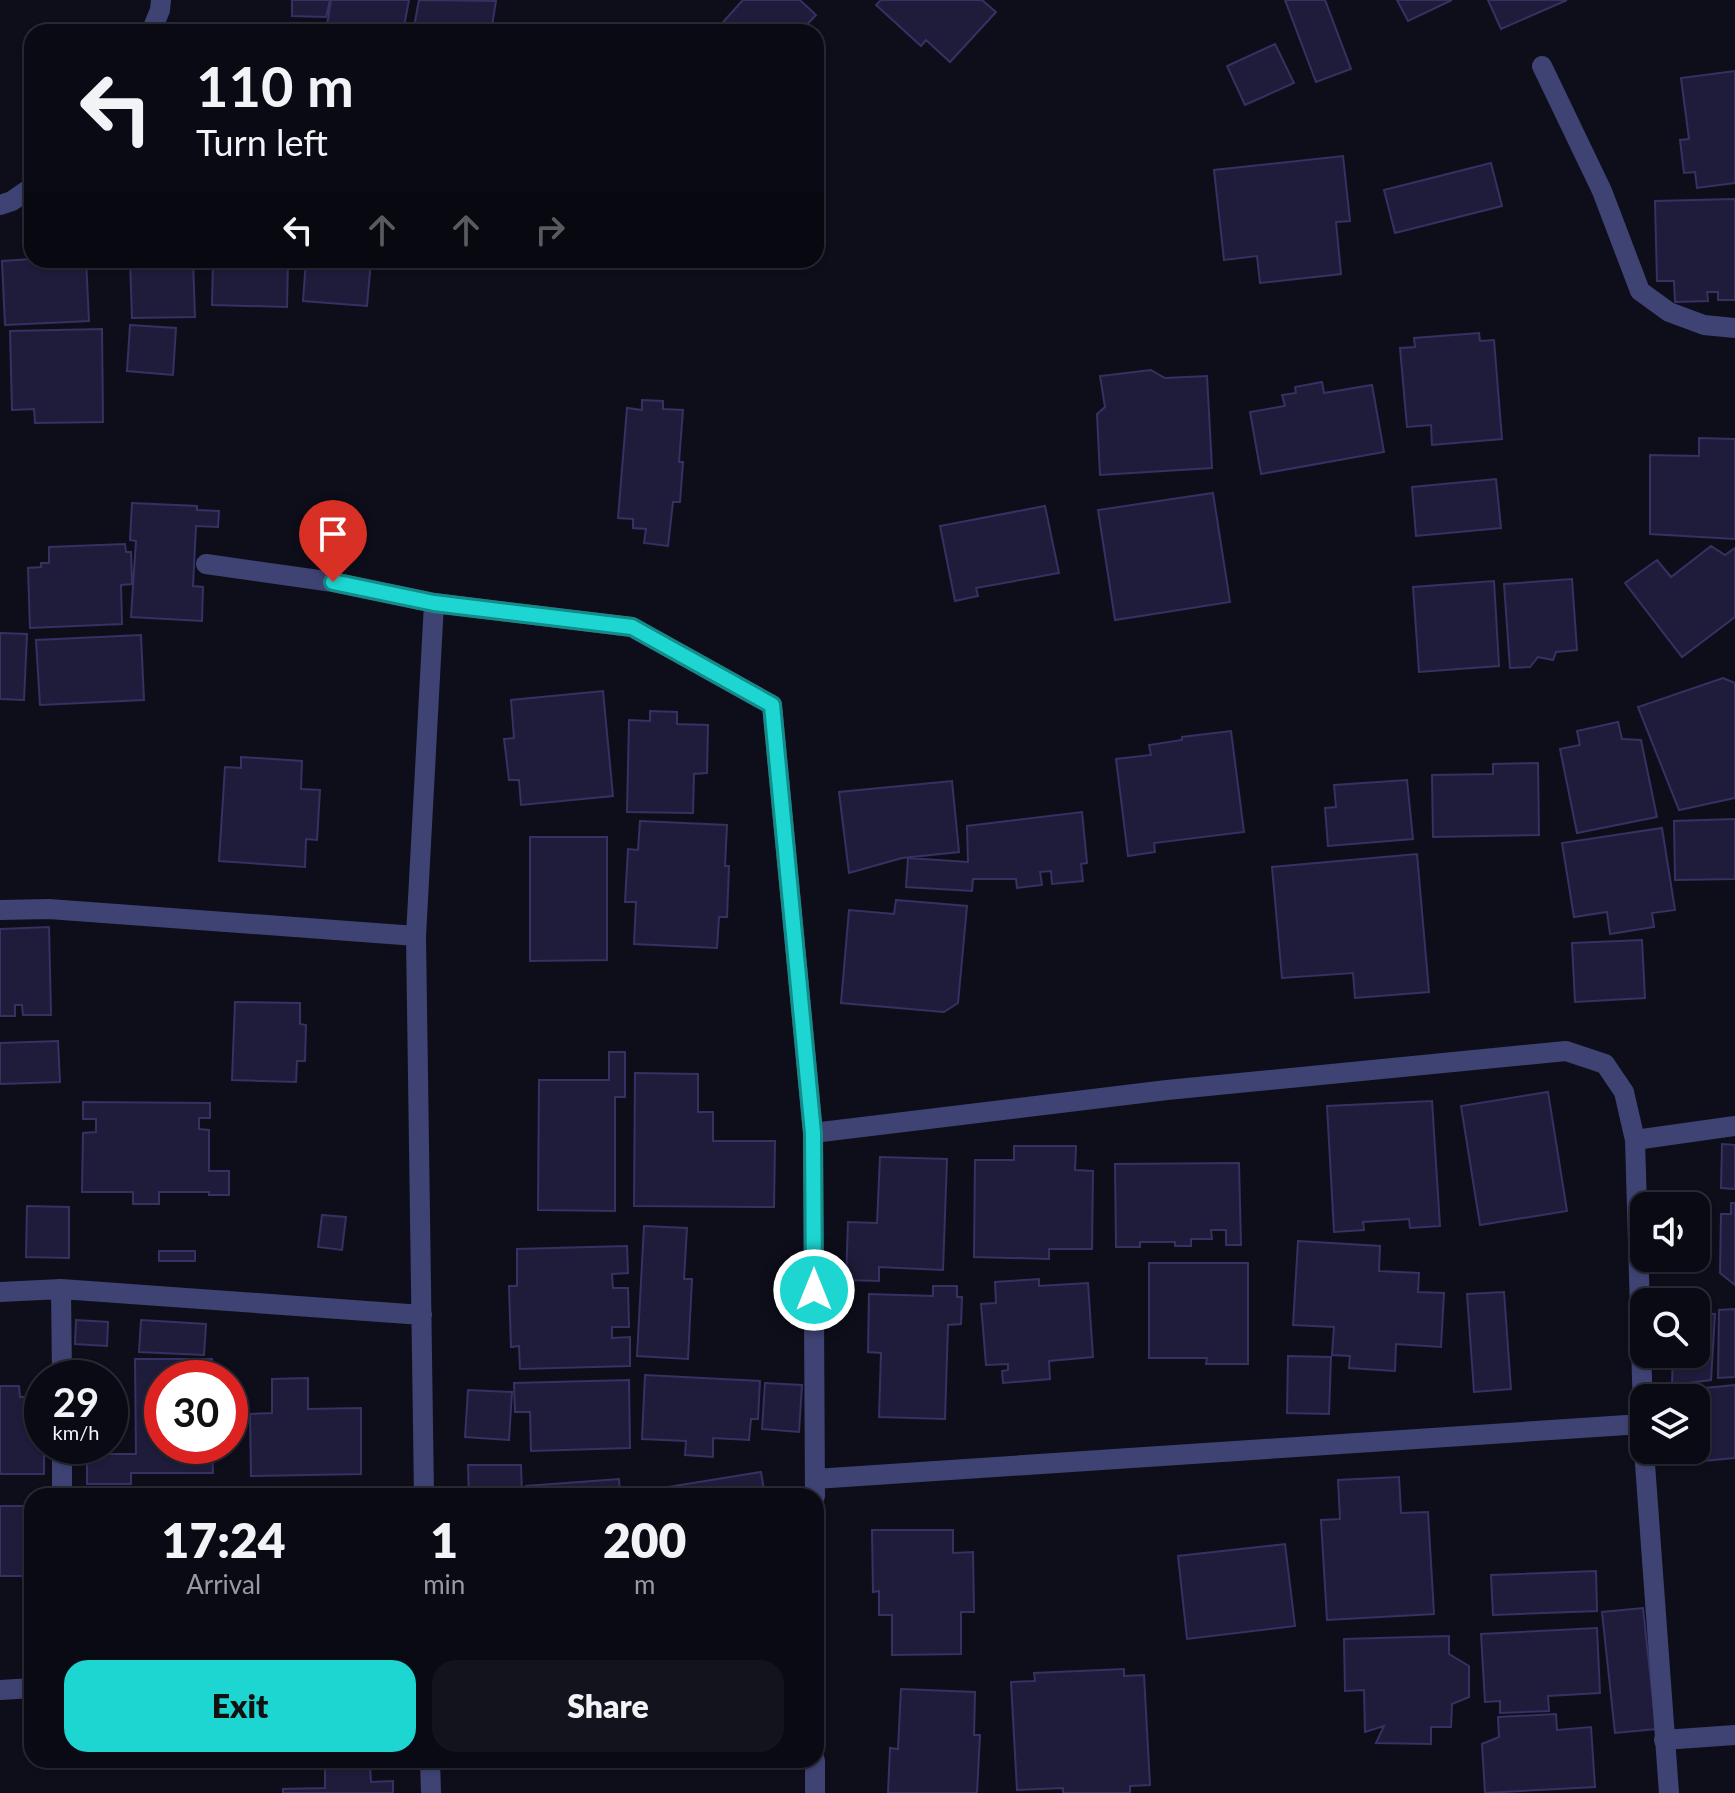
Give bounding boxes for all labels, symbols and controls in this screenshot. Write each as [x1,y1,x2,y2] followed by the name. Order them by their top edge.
[196,52,354,119] text: 110 m
[64,56,168,160] icon: left
[196,120,328,164] text: Turn left
[276,208,320,252] icon: left
[360,208,404,252] icon: ahead
[444,208,488,252] icon: ahead
[528,208,572,252] icon: right
[299,500,367,582] pin
[311,512,355,556] icon: arrive
[1630,1192,1710,1464] map controls
[1630,1192,1710,1272] button: sound
[772,1248,856,1332] position arrow
[1630,1288,1710,1368] button: search
[144,1360,248,1464] speed limit sign: 30
[53,1378,99,1426] text: 29
[1630,1384,1710,1464] button: layers
[53,1420,99,1444] text: km/h
[162,1511,286,1568] text: 17:24
[430,1511,458,1568] text: 1
[603,1511,686,1568] text: 200
[186,1568,261,1600] text: Arrival
[423,1568,465,1600] text: min
[634,1568,655,1600] text: m
[64,1660,416,1752] button: Exit
[432,1660,784,1752] button: Share

